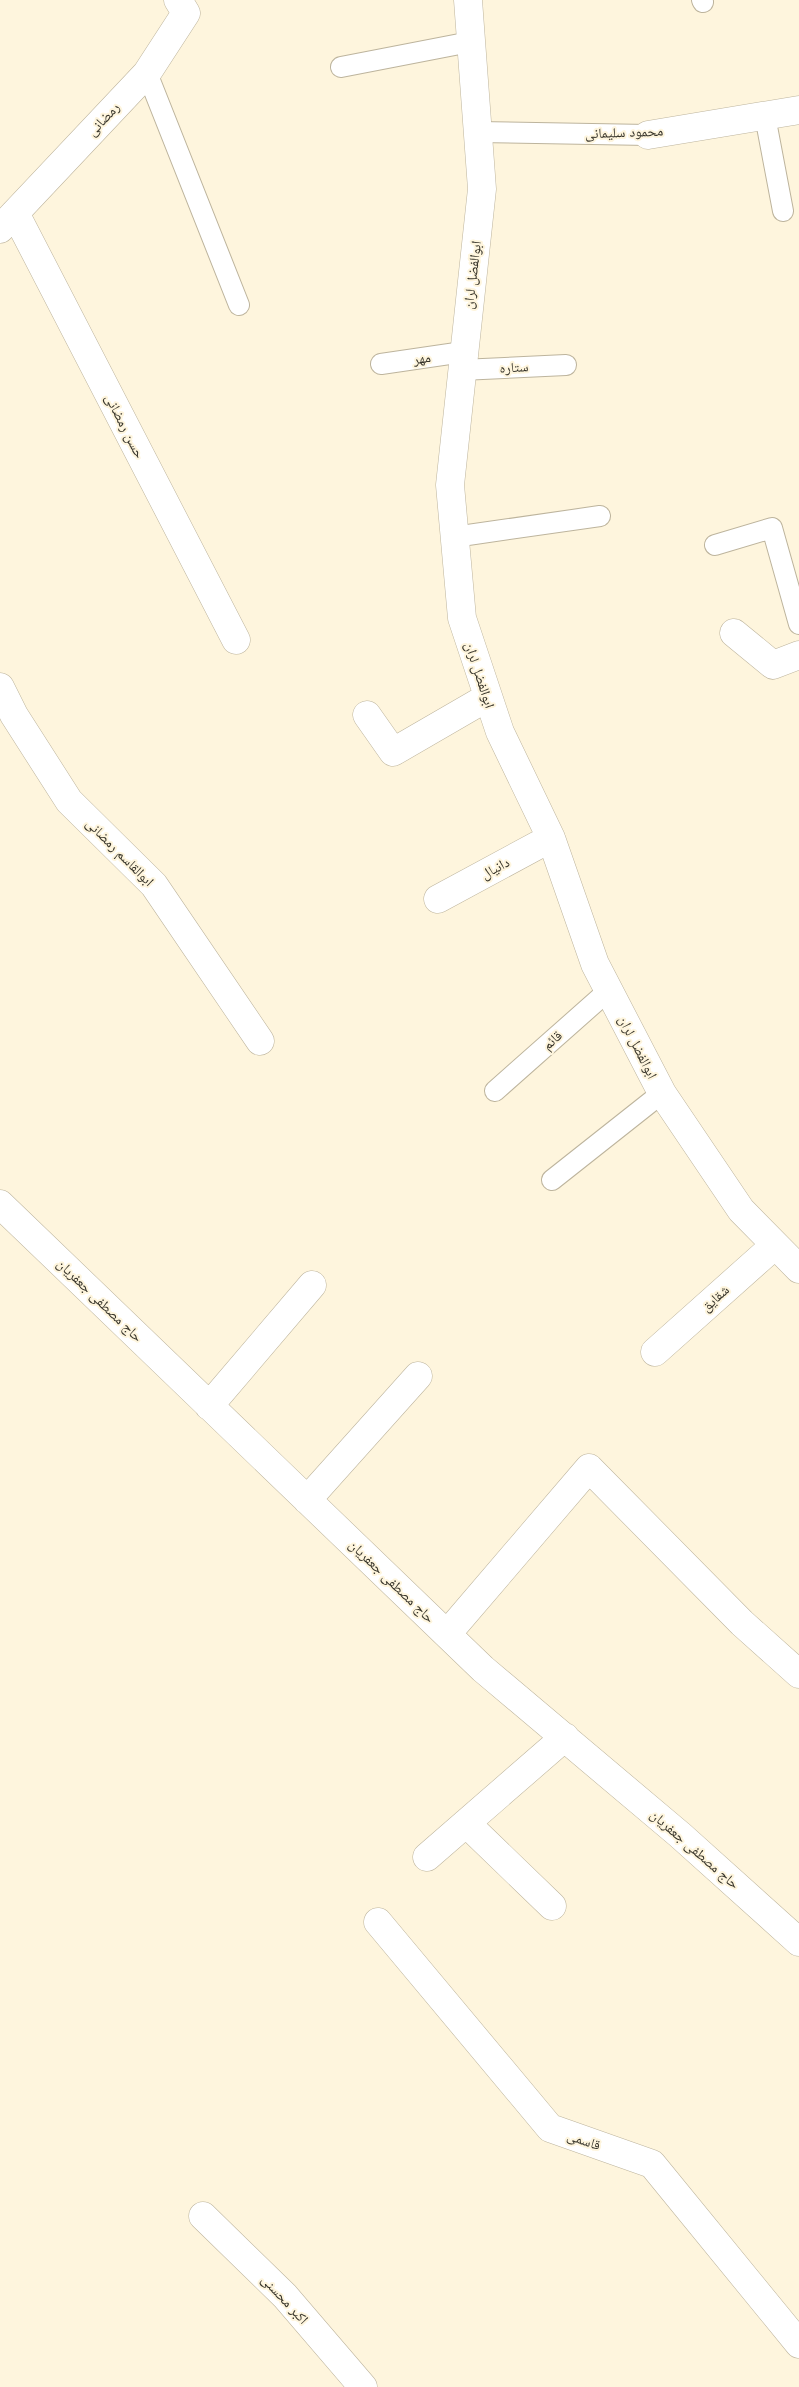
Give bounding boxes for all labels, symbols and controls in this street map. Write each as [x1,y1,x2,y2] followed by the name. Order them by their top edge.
[84,99,123,140] street label: رمضانی
[585,123,663,142] street label: محمود سلیمانی
[460,240,485,310] street label: ابوالفضل لران
[411,349,432,368] street label: مهر
[499,358,529,377] street label: ستاره
[101,391,148,461] street label: حسن رمضانی
[461,640,498,710] street label: ابوالفضل لران
[81,815,157,891] street label: ابوالقاسم رمضانی
[478,854,513,883] street label: دانیال
[614,1013,661,1082] street label: ابوالفضل لران
[539,1027,566,1054] street label: قائم
[53,1255,146,1346] street label: حاج مصطفی جعفریان
[698,1281,734,1316] street label: شقایق
[345,1536,438,1627] street label: حاج مصطفی جعفریان
[646,1806,743,1894] street label: حاج مصطفی جعفریان
[565,2127,603,2154] street label: قاسمی
[257,2271,312,2328] street label: اکبر محسنی

